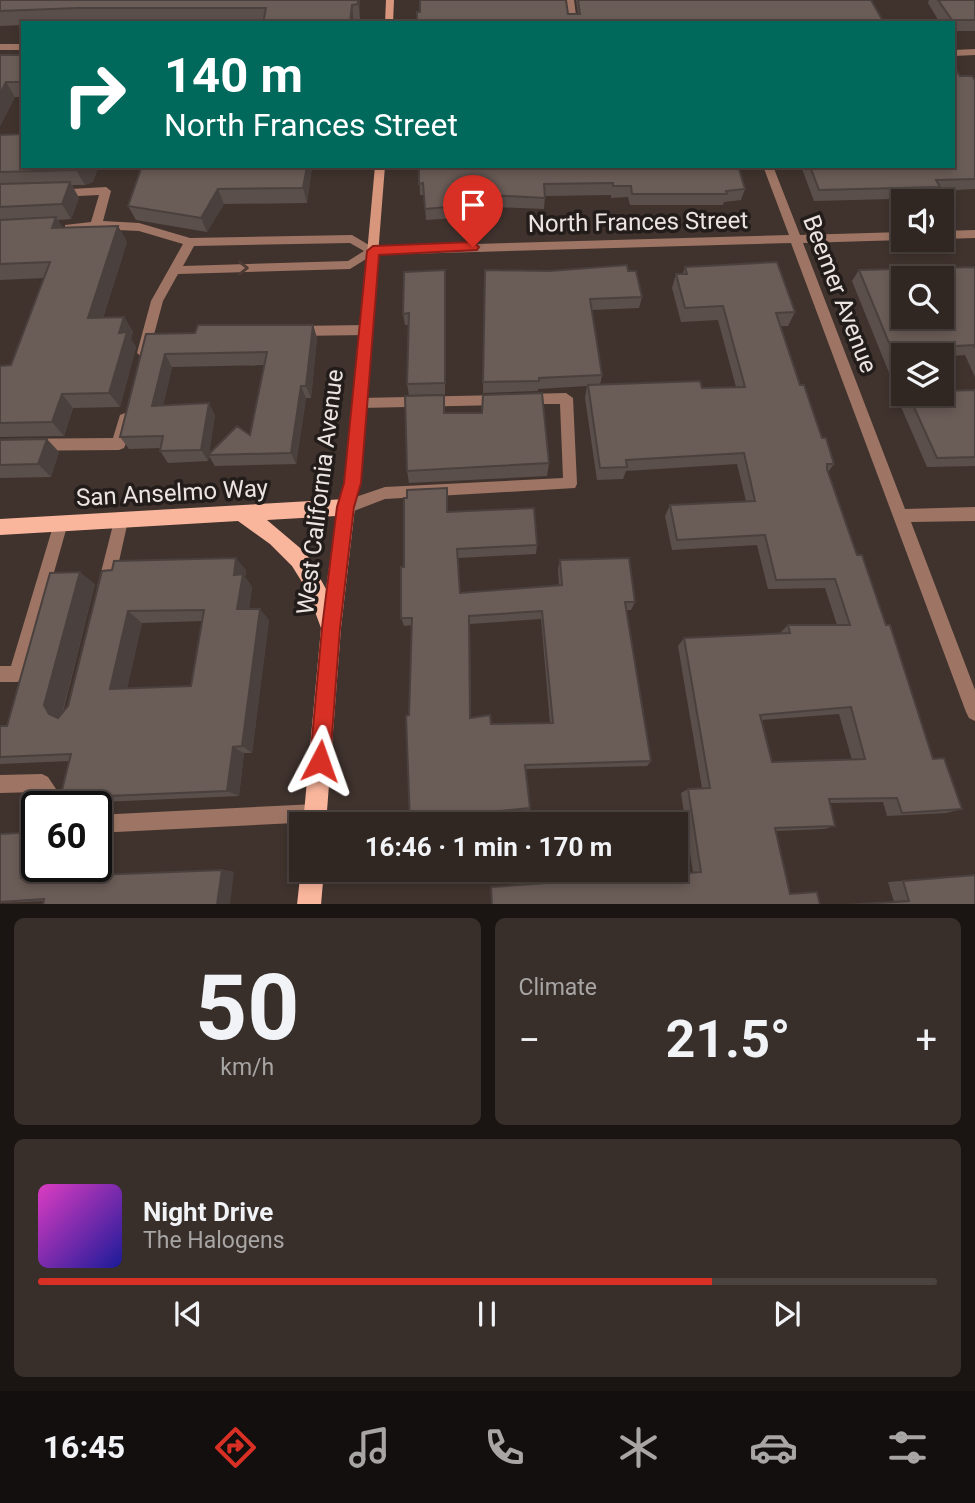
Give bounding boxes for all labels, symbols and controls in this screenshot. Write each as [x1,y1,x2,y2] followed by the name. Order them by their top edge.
[164,47,303,104] text: 140 m
[49,49,140,140] icon: right
[164,106,458,144] text: North Frances Street
[443,175,503,247] pin
[454,186,492,224] icon: arrive
[891,189,954,406] map controls
[891,189,954,252] button: sound
[528,206,749,238] street label: North Frances Street
[797,211,883,377] street label: Beemer Avenue
[238,260,248,276] one-way arrow
[891,266,954,329] button: search
[891,343,954,406] button: layers
[291,368,349,616] street label: West California Avenue
[75,474,269,512] street label: San Anselmo Way
[283,724,357,798] position arrow
[21,791,112,882] speed limit sign: 60
[365,832,612,862] text: 16:46 · 1 min · 170 m
[195,955,299,1061] text: 50
[519,974,597,1001] text: Climate
[665,1009,790,1070] text: 21.5°
[519,1018,540,1062] text: −
[915,1018,937,1062] text: +
[220,1054,274,1081] text: km/h
[143,1197,273,1227] text: Night Drive
[143,1227,285,1254] text: The Halogens
[169,1295,207,1333] icon: previous
[468,1295,506,1333] icon: pause
[768,1295,806,1333] icon: next
[211,1423,260,1472] icon: directions
[345,1423,394,1472] icon: music
[480,1423,529,1472] icon: phone
[614,1423,663,1472] icon: climate
[749,1423,798,1472] icon: car
[883,1423,932,1472] icon: filters
[43,1428,125,1466] text: 16:45

